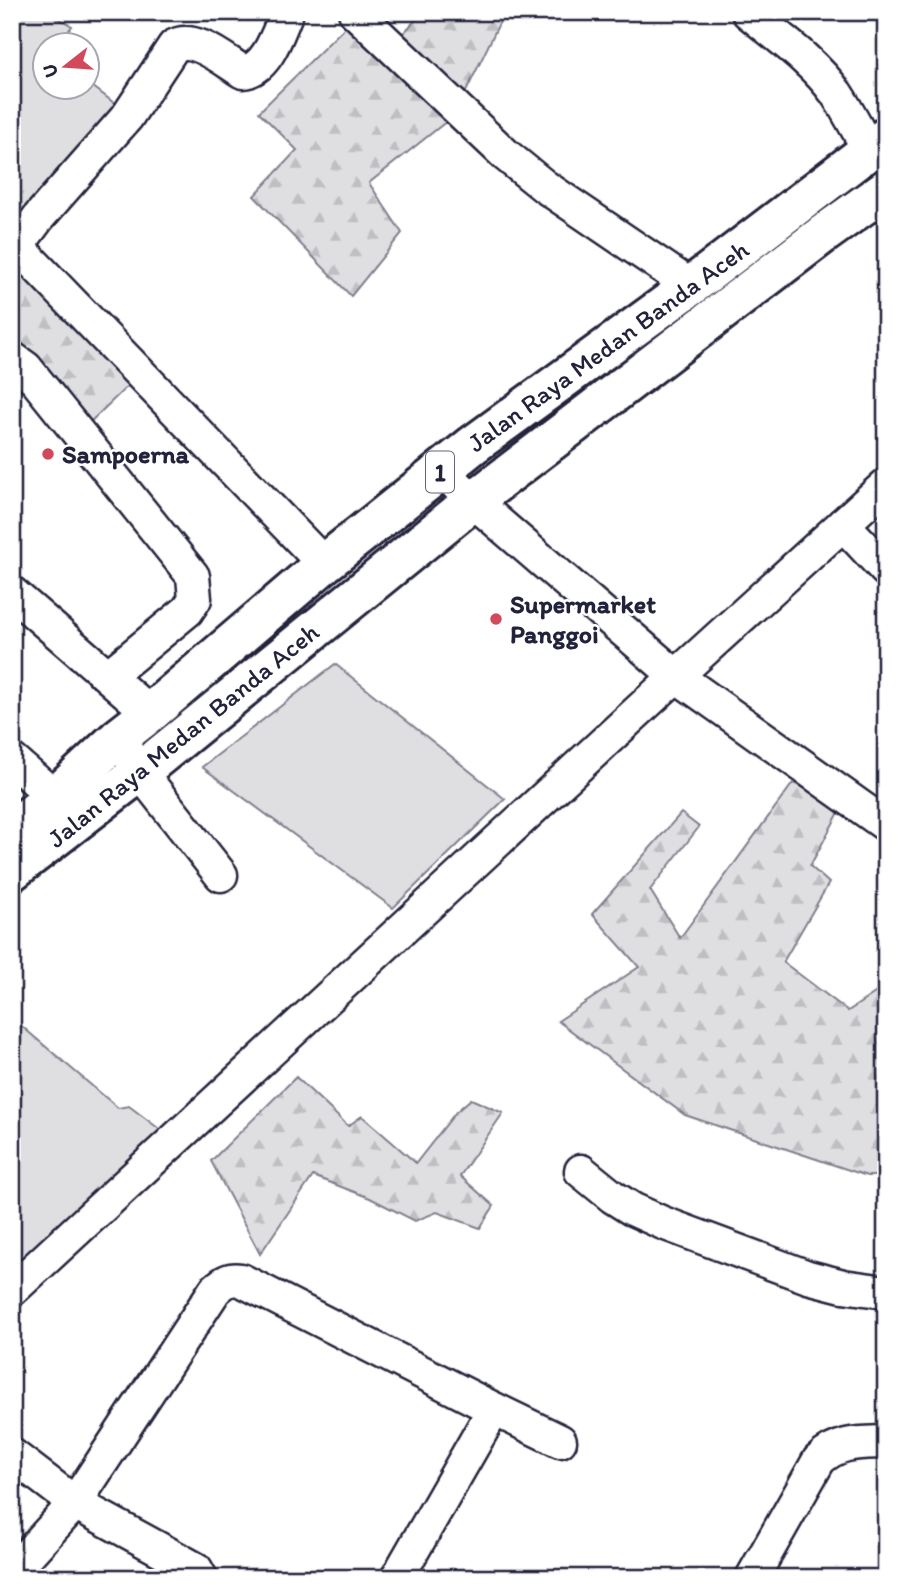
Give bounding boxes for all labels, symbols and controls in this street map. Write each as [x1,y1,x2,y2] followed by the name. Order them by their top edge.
[32,32,102,102] north arrow
[37,61,63,80] text: U
[461,233,755,459] street label: Jalan Raya Medan Banda Aceh
[62,438,190,470] place label: Sampoerna
[40,446,56,462] marker: Sampoerna
[426,452,454,492] road number: 1
[510,588,656,650] place label: Supermarket Panggoi
[488,611,504,627] marker: Supermarket Panggoi
[41,615,325,854] street label: Jalan Raya Medan Banda Aceh

